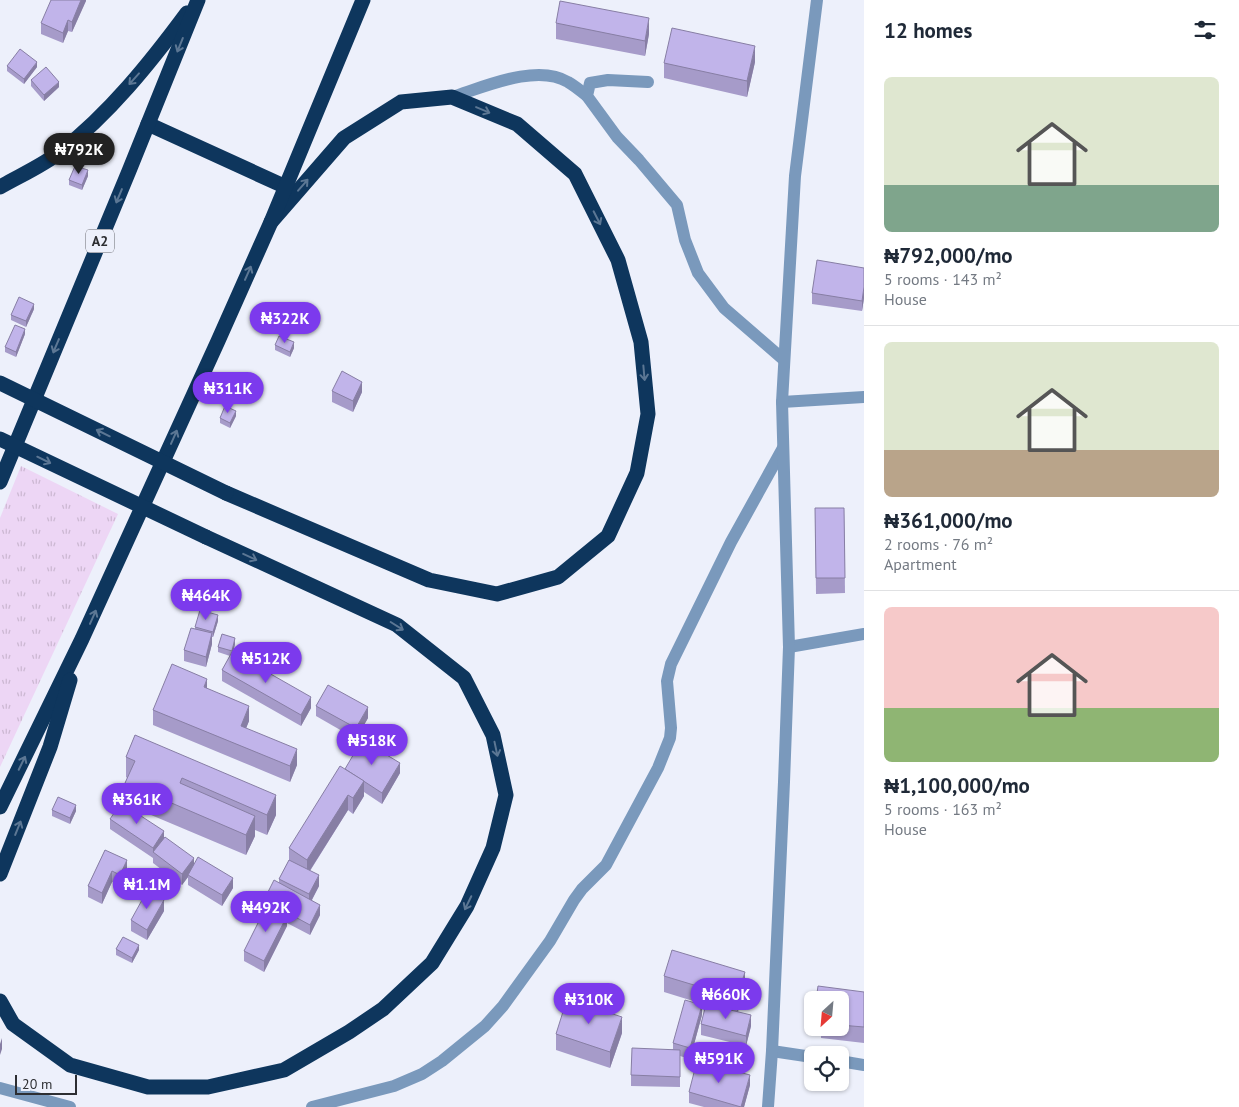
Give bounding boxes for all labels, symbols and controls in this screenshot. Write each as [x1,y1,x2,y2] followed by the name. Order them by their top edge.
[1191,16,1219,44] icon: filters
[884,17,972,44] text: 12 homes
[175,37,184,52] one-way arrow
[128,73,140,86] one-way arrow
[475,106,490,116] one-way arrow
[1007,109,1097,199] icon: home
[44,132,114,175] pin: ₦792K
[55,139,103,159] text: ₦792K
[298,179,309,192] one-way arrow
[113,188,123,203] one-way arrow
[592,211,602,226] one-way arrow
[86,230,114,252] road number: A2
[884,242,1013,269] text: ₦792,000/mo
[244,266,254,281] one-way arrow
[884,269,1002,289] text: 5 rooms · 143 m²
[884,289,927,309] text: House
[250,302,320,344] pin: ₦322K
[261,308,309,328] text: ₦322K
[51,338,61,353] one-way arrow
[639,364,649,380] one-way arrow
[193,372,263,414] pin: ₦311K
[1007,375,1097,465] icon: home
[204,378,252,398] text: ₦311K
[96,428,111,438] one-way arrow
[170,430,180,445] one-way arrow
[36,455,51,465] one-way arrow
[884,507,1013,534] text: ₦361,000/mo
[884,534,993,554] text: 2 rooms · 76 m²
[242,553,257,563] one-way arrow
[884,554,957,574] text: Apartment
[171,578,241,621] pin: ₦464K
[182,585,230,605] text: ₦464K
[88,610,98,625] one-way arrow
[390,622,404,632] one-way arrow
[1007,640,1097,730] icon: home
[231,642,301,684] pin: ₦512K
[242,648,290,668] text: ₦512K
[337,724,407,766] pin: ₦518K
[348,730,396,750] text: ₦518K
[492,740,501,756] one-way arrow
[17,756,27,771] one-way arrow
[884,772,1030,799] text: ₦1,100,000/mo
[102,782,172,825] pin: ₦361K
[113,789,161,809] text: ₦361K
[884,799,1002,819] text: 5 rooms · 163 m²
[884,819,927,839] text: House
[14,821,23,836] one-way arrow
[112,868,182,910] pin: ₦1.1M
[124,874,170,894] text: ₦1.1M
[231,890,301,933] pin: ₦492K
[463,895,472,910] one-way arrow
[242,897,290,917] text: ₦492K
[691,978,761,1020] pin: ₦660K
[554,982,624,1025] pin: ₦310K
[702,984,750,1004] text: ₦660K
[565,989,613,1009] text: ₦310K
[804,991,849,1036] north arrow
[804,991,849,1091] map controls
[684,1042,754,1084] pin: ₦591K
[804,1046,849,1091] button: locate
[695,1048,743,1068] text: ₦591K
[15,1072,78,1095] scale bar
[22,1075,52,1093] text: 20 m

